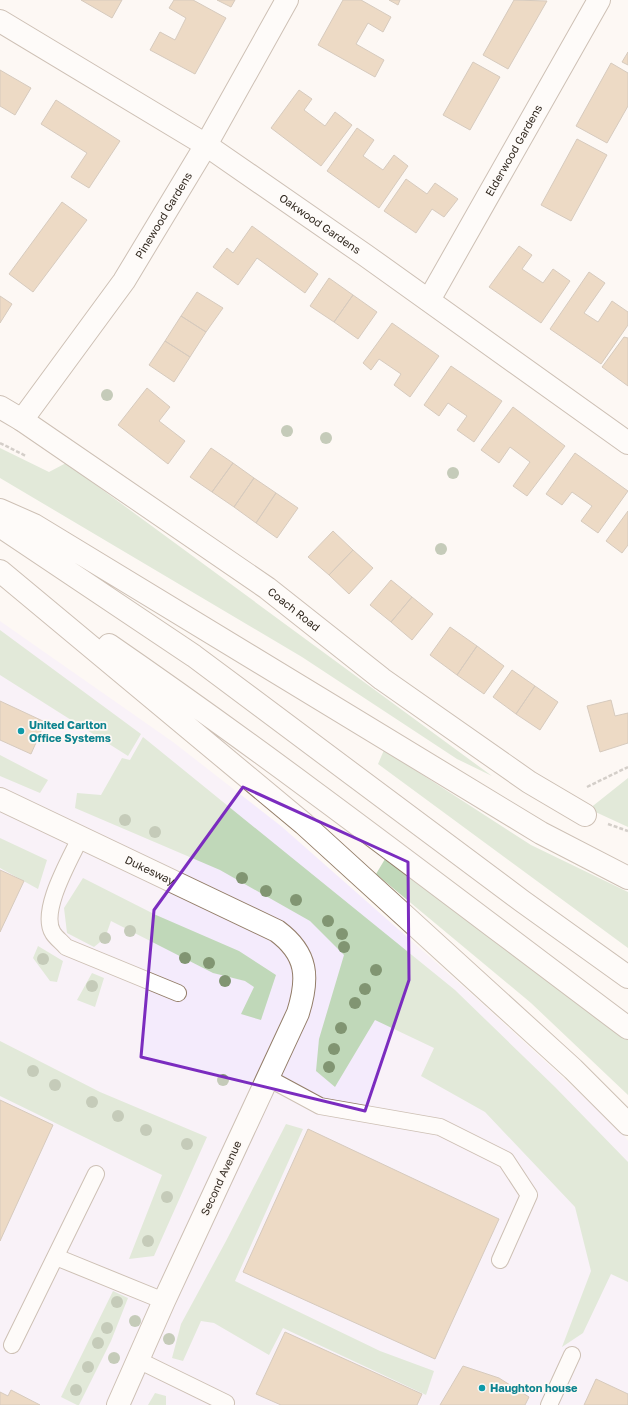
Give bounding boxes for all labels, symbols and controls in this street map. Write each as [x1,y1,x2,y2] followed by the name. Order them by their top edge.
[482,102,545,198] street label: Elderwood Gardens
[132,169,194,261] street label: Pinewood Gardens
[277,191,364,256] street label: Oakwood Gardens
[266,584,323,634] street label: Coach Road
[29,718,111,744] place label: United Carlton Office Systems
[16,726,26,736] marker: United Carlton Office Systems
[123,853,177,887] street label: Dukesway
[198,1138,244,1217] street label: Second Avenue
[490,1381,578,1394] place label: Haughton house
[477,1383,487,1393] marker: Haughton house

